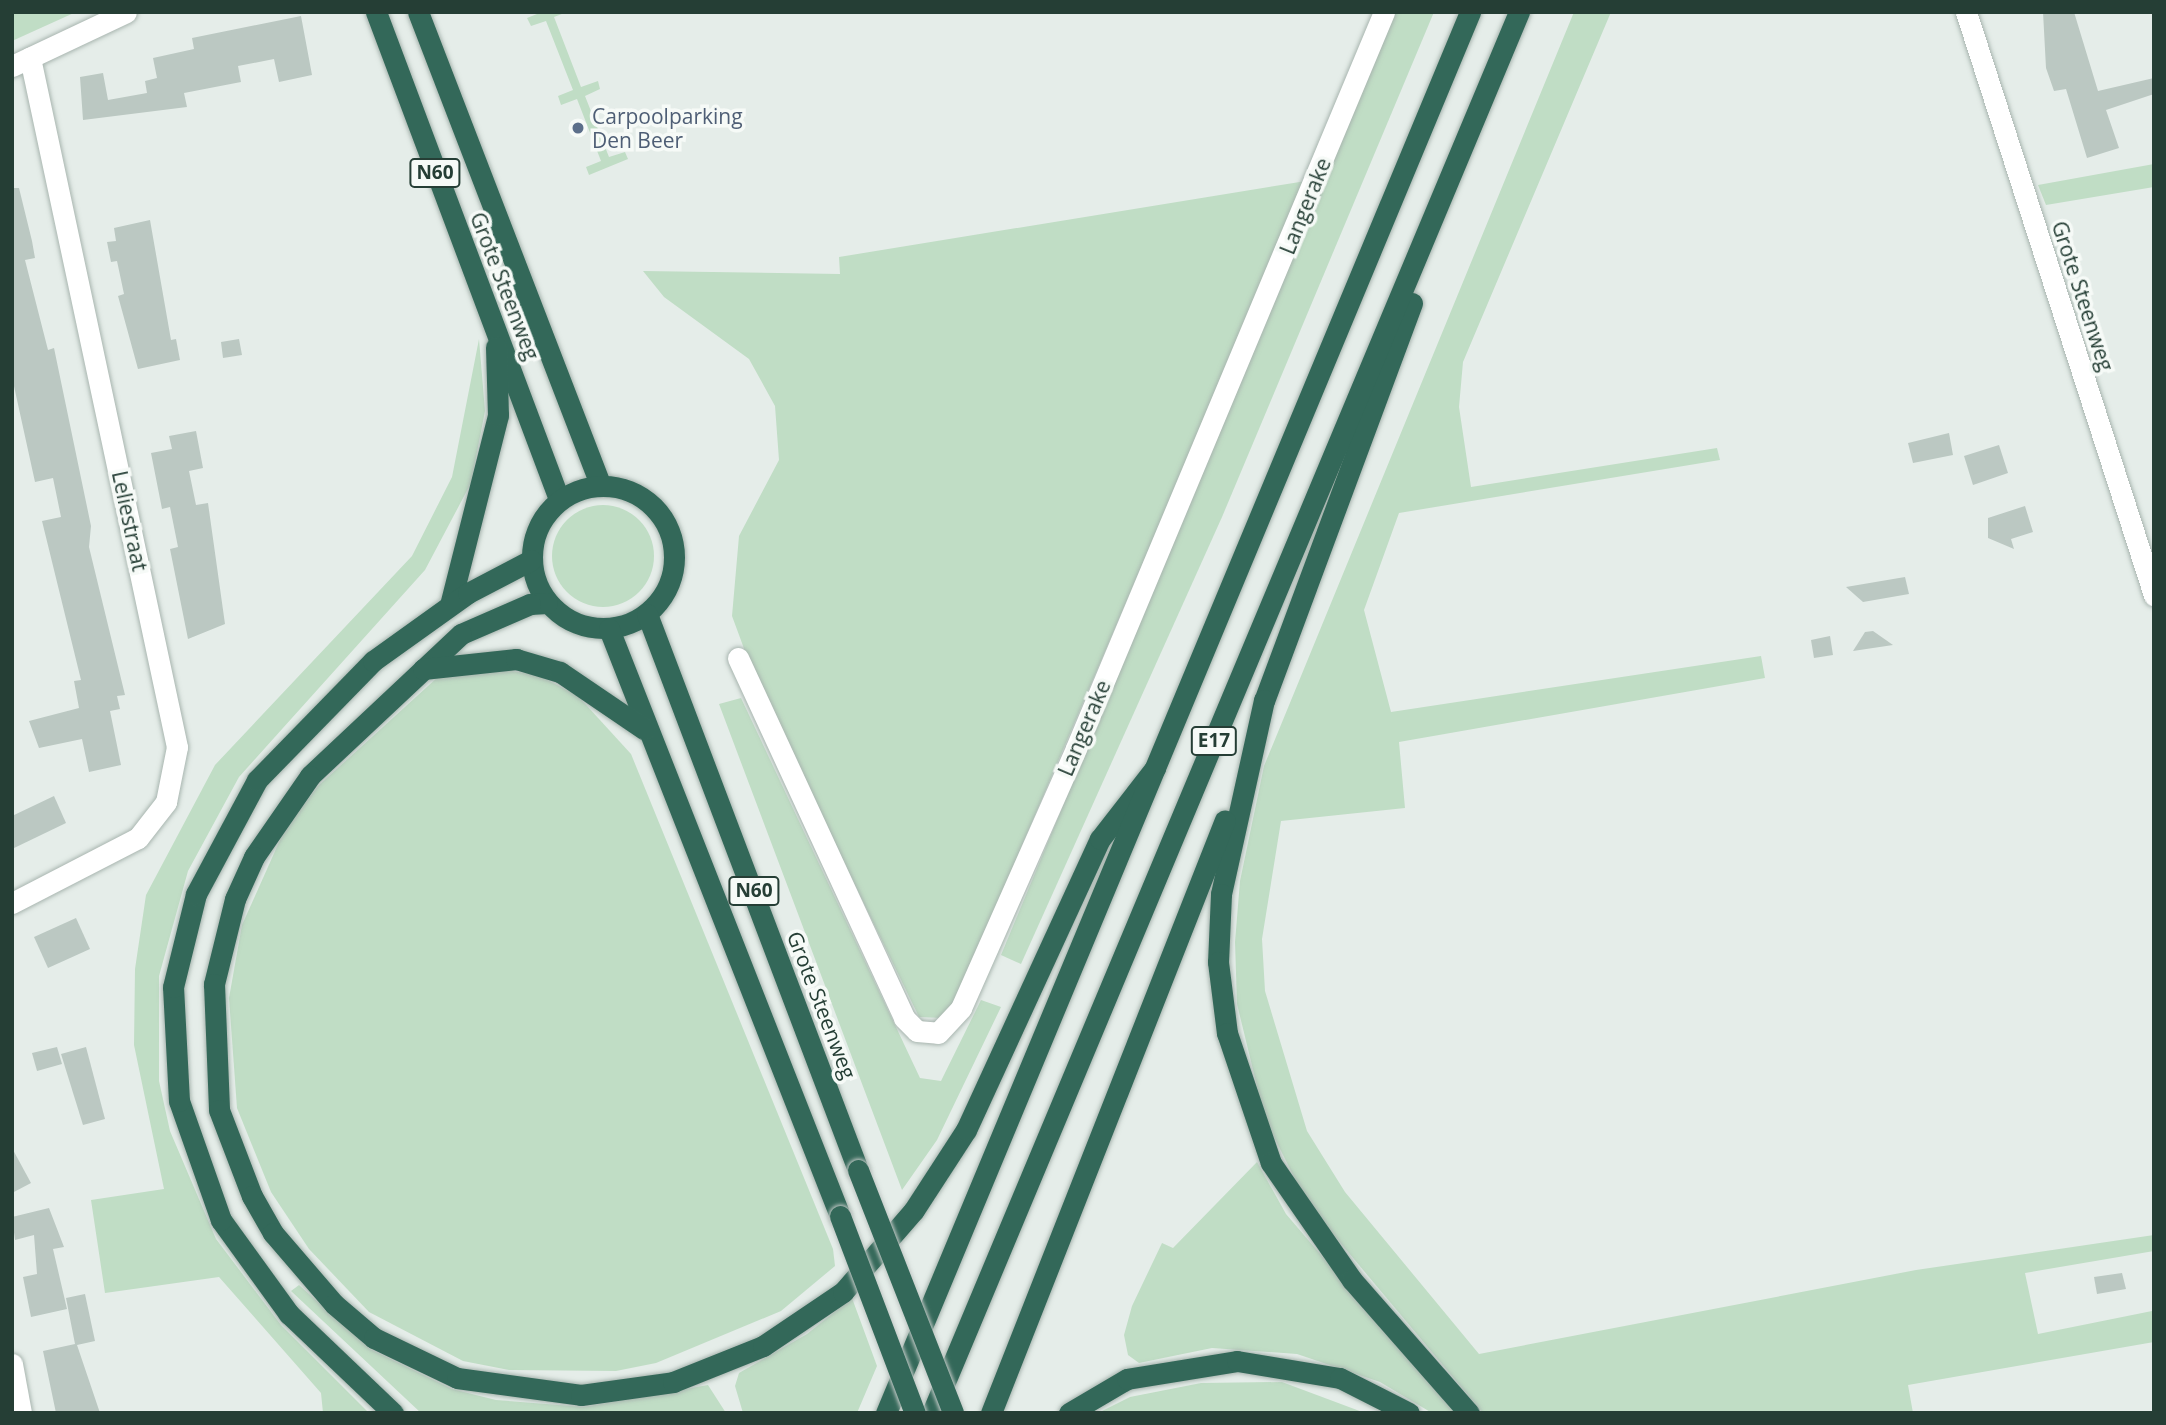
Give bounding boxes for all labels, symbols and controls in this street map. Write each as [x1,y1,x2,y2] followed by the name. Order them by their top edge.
[592,103,743,153] place label: Carpoolparking Den Beer
[570,120,586,136] marker: Carpoolparking Den Beer
[1274,154,1336,258] street label: Langerake
[409,158,461,188] road number: N60
[465,209,545,363] street label: Grote Steenweg
[2047,218,2119,374] street label: Grote Steenweg
[107,468,153,574] street label: Leliestraat
[1053,676,1115,780] street label: Langerake
[1190,726,1238,756] road number: E17
[728,876,780,906] road number: N60
[782,928,862,1082] street label: Grote Steenweg

